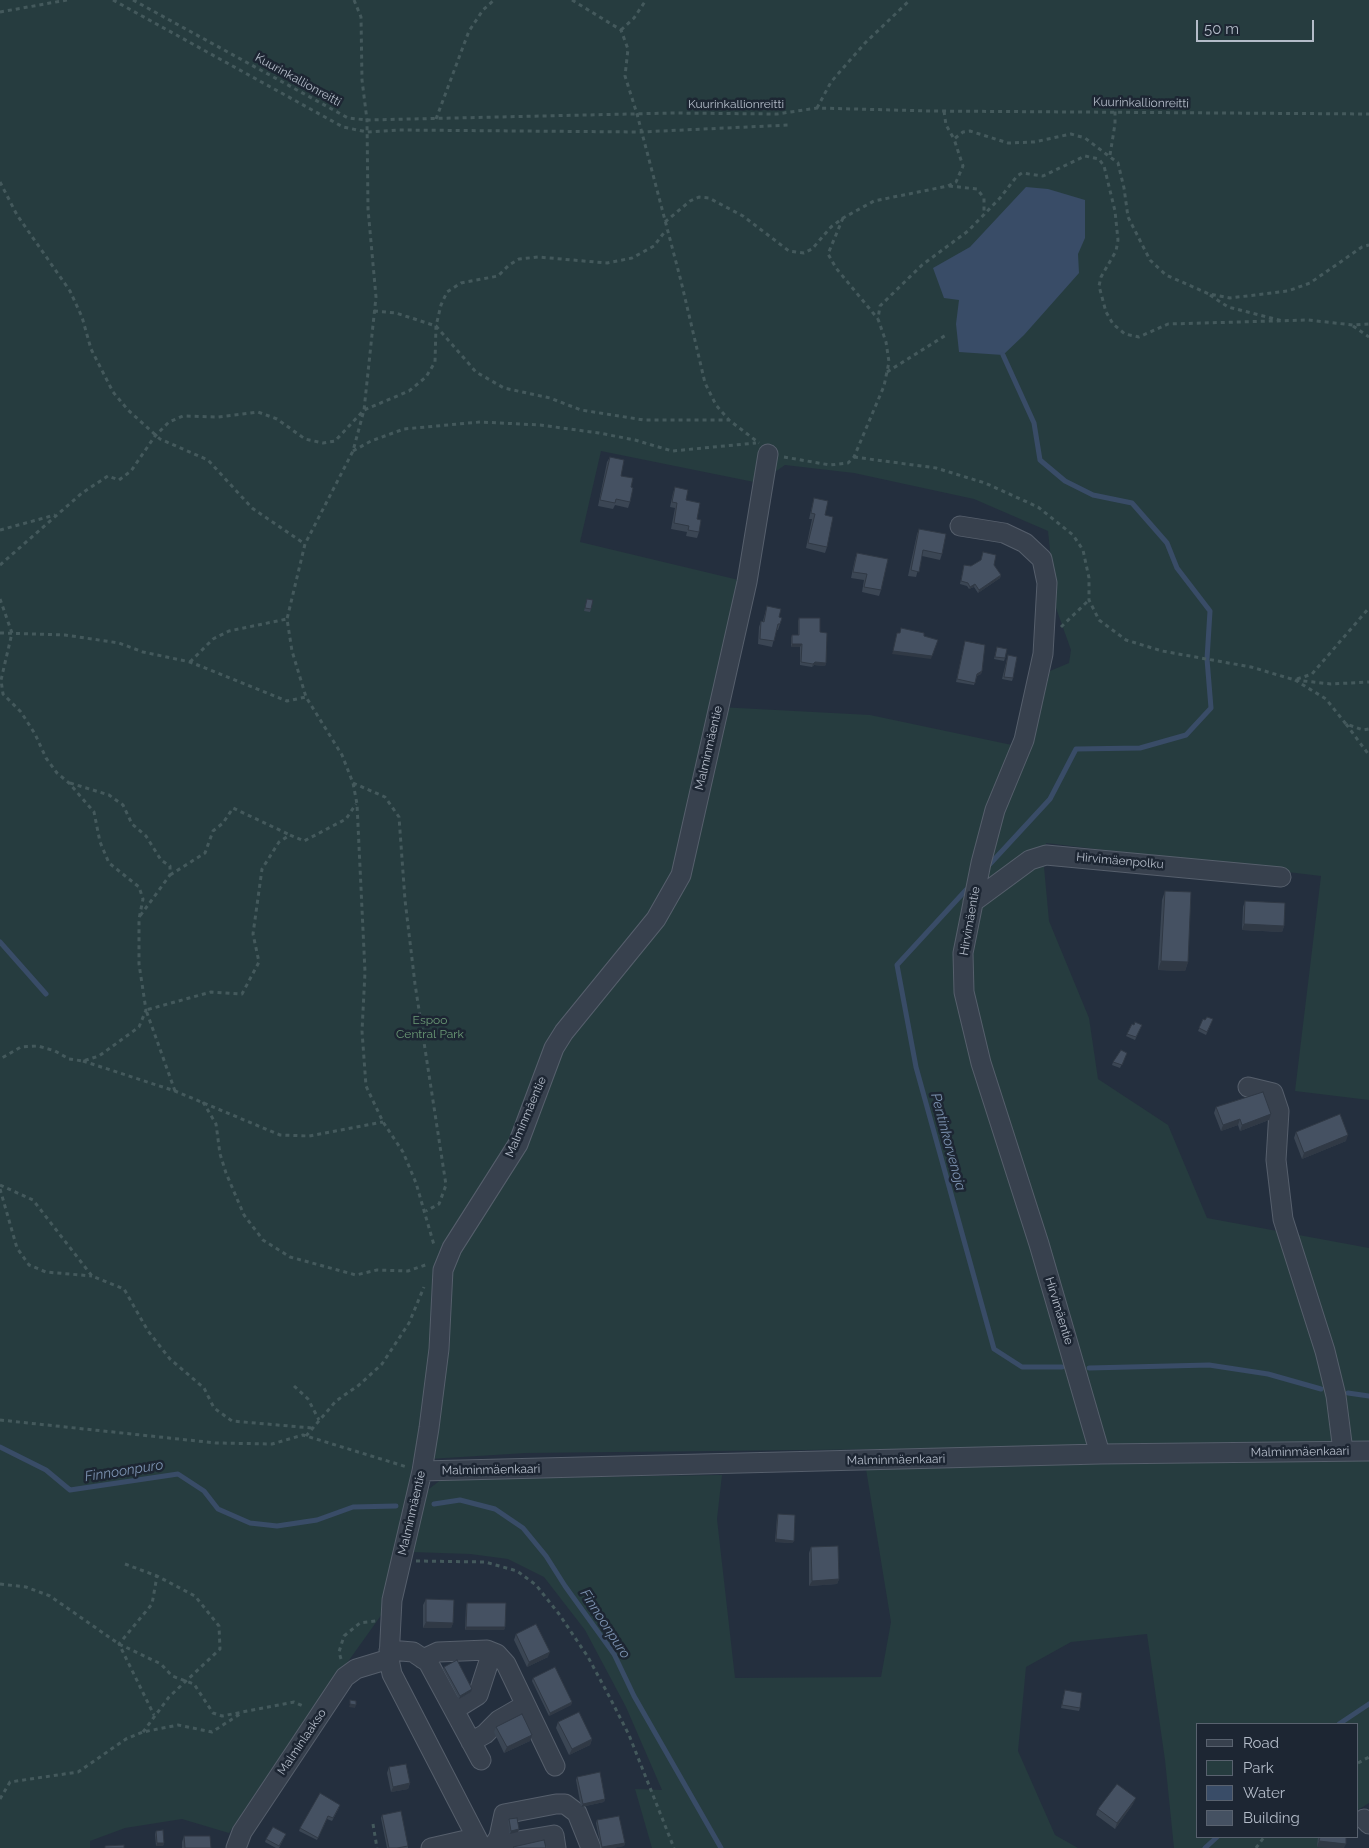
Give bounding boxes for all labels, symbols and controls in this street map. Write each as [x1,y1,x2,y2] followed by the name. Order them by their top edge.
[1199,10,1316,42] scale bar
[1204,20,1239,38] text: 50 m
[252,50,344,110] street label: Kuurinkallionreitti
[1093,95,1189,111] street label: Kuurinkallionreitti
[688,97,784,111] street label: Kuurinkallionreitti
[692,704,726,792] street label: Malminmäentie
[1076,850,1164,872] street label: Hirvimäenpolku
[957,885,983,957] street label: Hirvimäentie
[396,1013,464,1041] park label: Espoo Central Park
[503,1075,549,1159] street label: Malminmäentie
[927,1091,969,1193] water label: Pentinkorvenoja
[1042,1275,1076,1347] street label: Hirvimäentie
[1251,1444,1349,1460] street label: Malminmäenkaari
[847,1452,945,1468] street label: Malminmäenkaari
[84,1457,164,1485] water label: Finnoonpuro
[442,1462,540,1478] street label: Malminmäenkaari
[395,1469,429,1557] street label: Malminmäentie
[576,1586,634,1662] water label: Finnoonpuro
[275,1706,329,1778] street label: Malminlaakso
[1196,1723,1359,1838] legend
[1243,1734,1279,1752] text: Road
[1243,1759,1274,1777] text: Park
[1243,1784,1285,1802] text: Water
[1243,1809,1300,1827] text: Building

